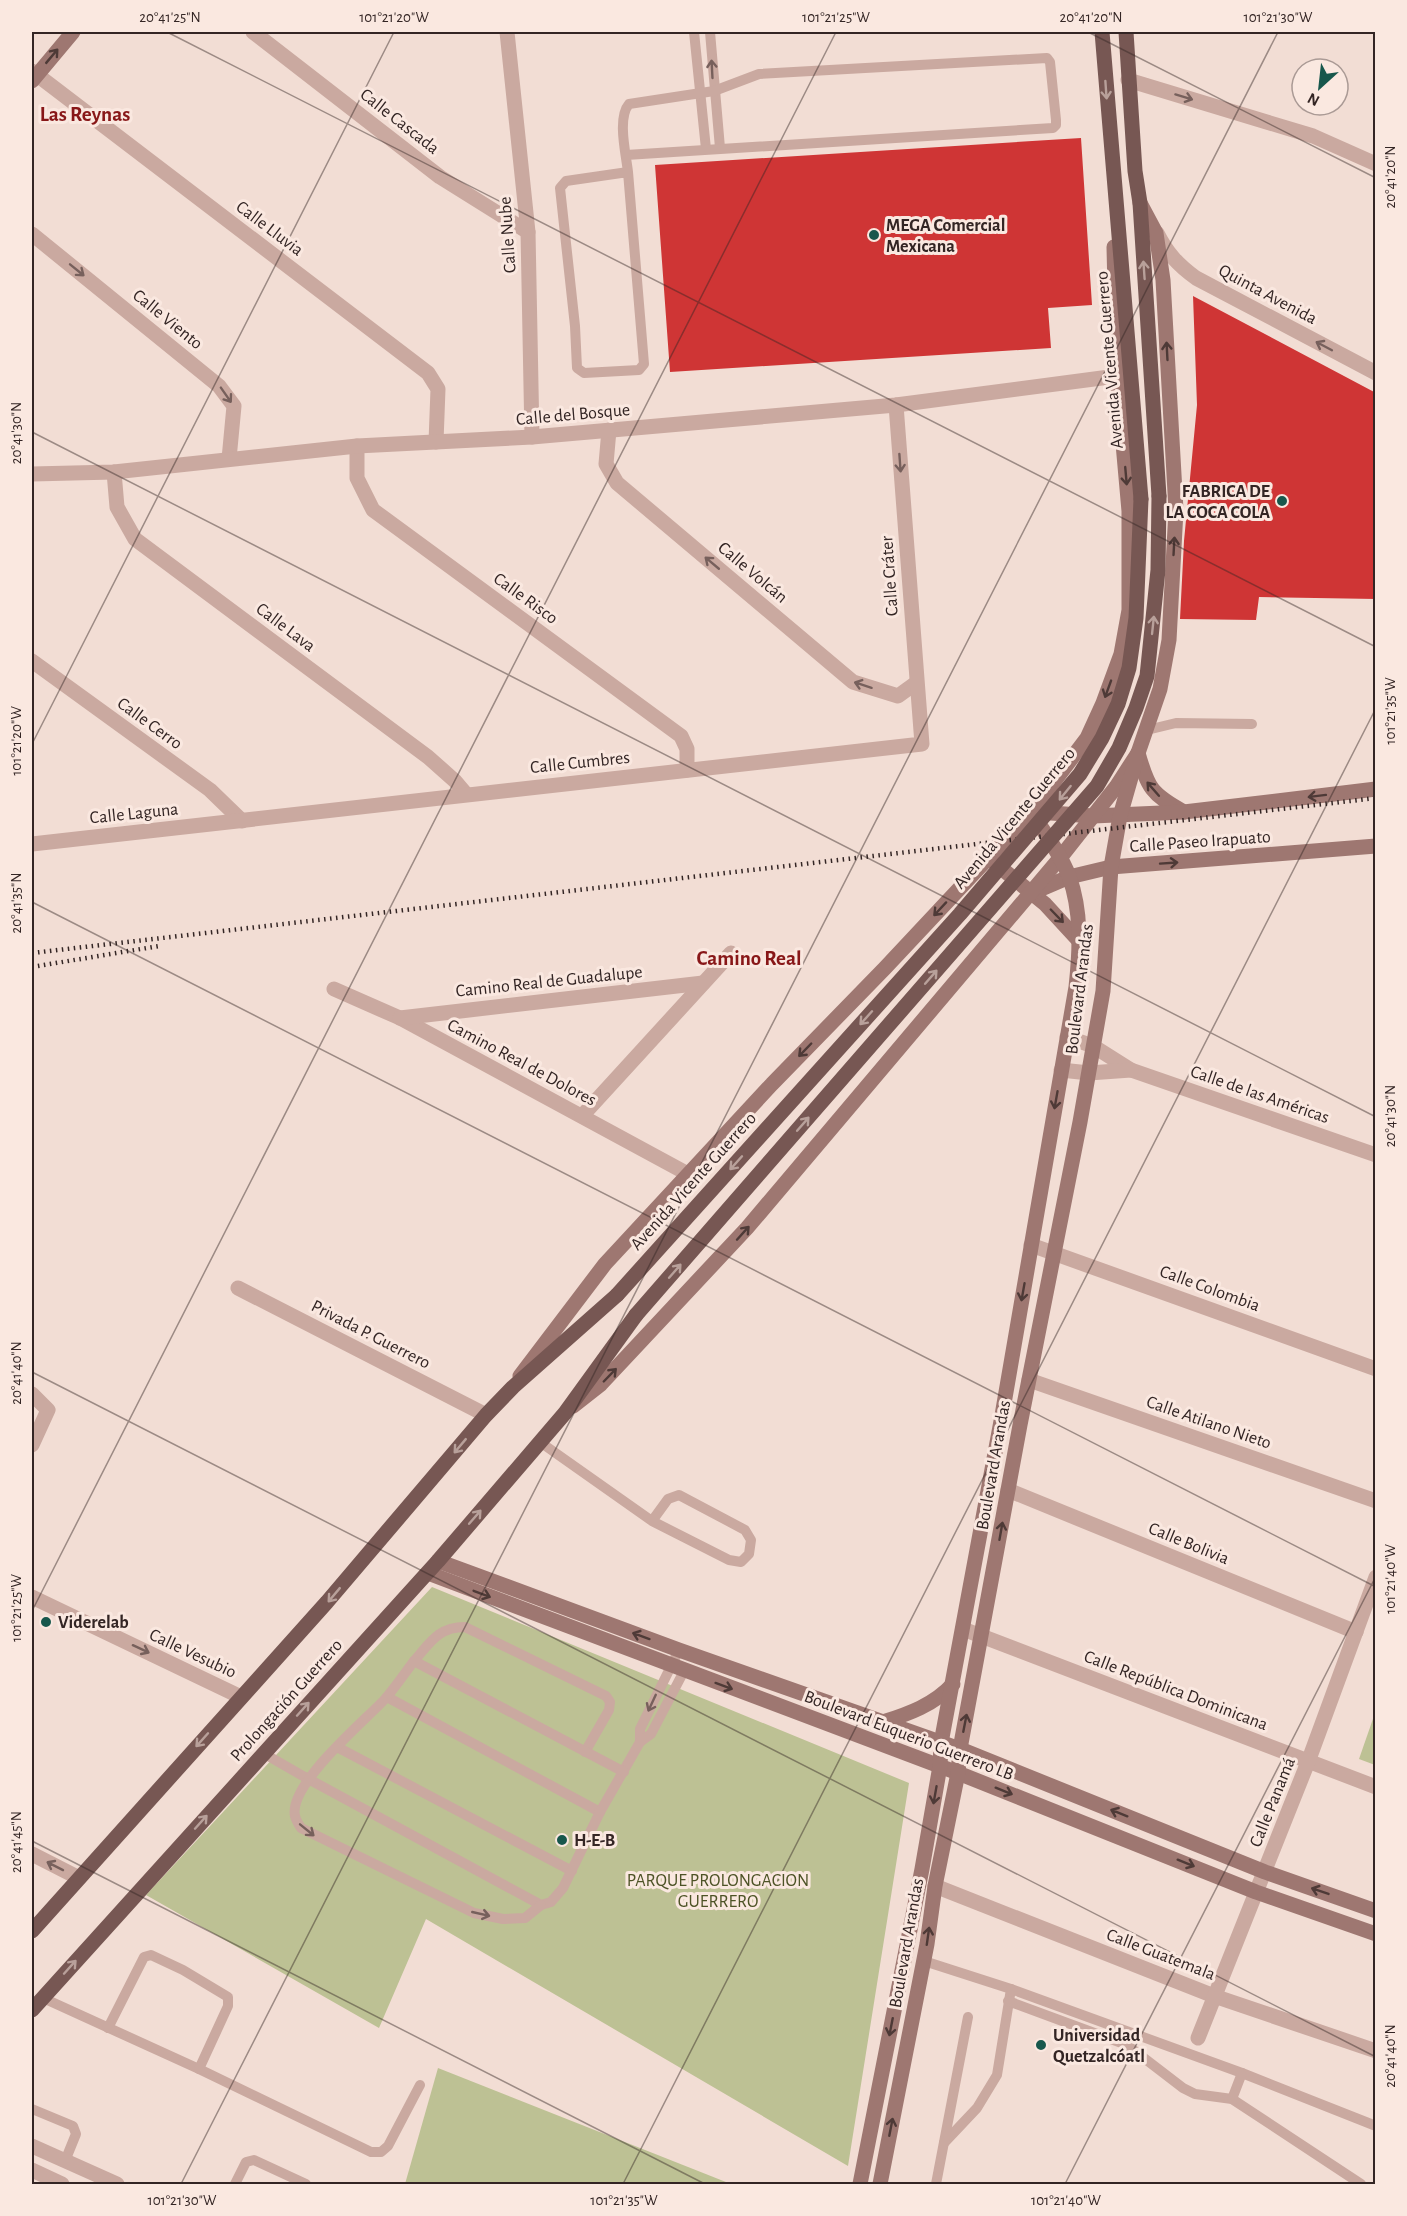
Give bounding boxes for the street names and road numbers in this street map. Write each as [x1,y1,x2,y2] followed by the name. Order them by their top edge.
[356,85,442,158] street label: Calle Cascada
[496,196,520,274] street label: Calle Nube
[232,198,306,260] street label: Calle Lluvia
[1215,262,1320,328] street label: Quinta Avenida
[1093,270,1127,449] street label: Avenida Vicente Guerrero
[129,286,206,353] street label: Calle Viento
[515,401,631,429] street label: Calle del Bosque
[878,535,902,617] street label: Calle Cráter
[714,539,791,607] street label: Calle Volcán
[490,570,561,628] street label: Calle Risco
[252,600,318,656] street label: Calle Lava
[114,694,185,753] street label: Calle Cerro
[951,744,1079,893] street label: Avenida Vicente Guerrero
[529,749,631,777] street label: Calle Cumbres
[89,800,179,828] street label: Calle Laguna
[1129,828,1271,856] street label: Calle Paseo Irapuato
[1063,923,1097,1055] street label: Boulevard Arandas
[455,963,644,1001] street label: Camino Real de Guadalupe
[444,1016,599,1110] street label: Camino Real de Dolores
[1188,1063,1331,1127] street label: Calle de las Américas
[627,1109,760,1254] street label: Avenida Vicente Guerrero
[1157,1263,1262,1315] street label: Calle Colombia
[308,1297,433,1373] street label: Privada P. Guerrero
[1144,1393,1274,1453] street label: Calle Atilano Nieto
[974,1399,1014,1531] street label: Boulevard Arandas
[1146,1520,1232,1568] street label: Calle Bolivia
[146,1626,239,1682] street label: Calle Vesubio
[227,1636,346,1765] street label: Prolongación Guerrero
[1081,1648,1270,1734] street label: Calle República Dominicana
[802,1688,1016,1784] street label: Boulevard Euquerio Guerrero LB
[1247,1755,1299,1850] street label: Calle Panamá
[887,1877,927,2009] street label: Boulevard Arandas
[1104,1926,1218,1984] street label: Calle Guatemala

